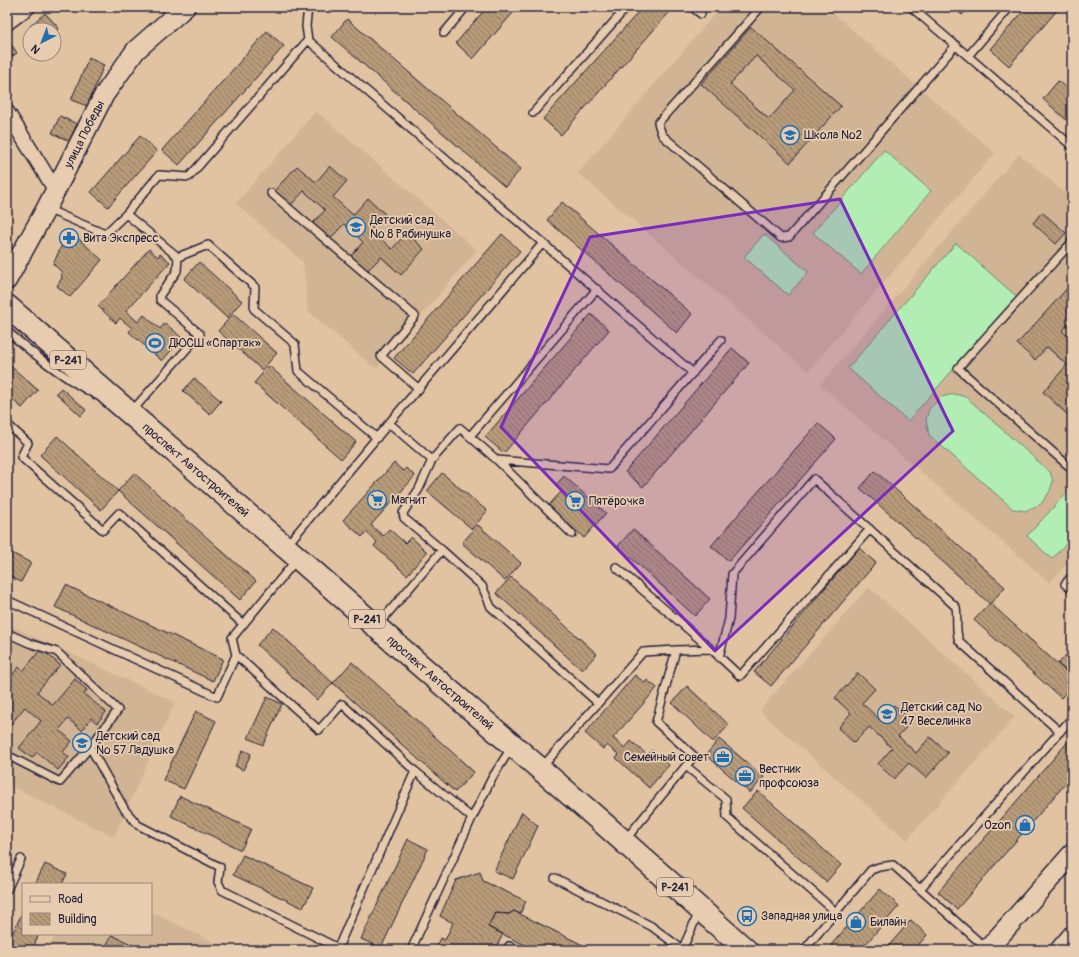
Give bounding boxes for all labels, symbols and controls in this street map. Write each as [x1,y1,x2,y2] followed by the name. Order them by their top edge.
[22,22,62,62] north arrow
[28,41,43,56] text: N
[61,98,108,172] street label: улица Победы
[779,124,801,146] school or university icon: Школа №2
[804,128,863,143] place label: Школа №2
[369,213,451,242] place label: Детский сад № 8 Рябинушка
[345,216,367,238] school or university icon: Детский сад № 8 Рябинушка
[58,227,80,249] pharmacy icon: Вита Экспресс
[83,231,159,246] place label: Вита Экспресс
[144,332,166,354] sports icon: ДЮСШ «Спартак»
[168,336,261,351] place label: ДЮСШ «Спартак»
[50,351,86,369] road number: Р-241
[139,420,252,521] street label: проспект Автостроителей
[366,489,388,511] supermarket icon: Магнит
[564,490,586,512] supermarket icon: Пятёрочка
[391,493,427,508] place label: Магнит
[589,494,645,509] place label: Пятёрочка
[349,610,385,628] road number: Р-241
[383,632,497,733] street label: проспект Автостроителей
[900,700,983,729] place label: Детский сад № 47 Веселинка
[876,703,898,725] school or university icon: Детский сад № 47 Веселинка
[95,729,174,758] place label: Детский сад № 57 Ладушка
[71,732,93,754] school or university icon: Детский сад № 57 Ладушка
[712,746,734,768] office icon: Семейный совет
[624,750,709,765] place label: Семейный совет
[759,762,819,791] place label: Вестник профсоюза
[734,765,756,787] office icon: Вестник профсоюза
[1014,814,1036,836] shop icon: Ozon
[984,818,1011,833] place label: Ozon
[657,878,693,896] road number: Р-241
[22,883,152,935] legend
[58,892,83,907] text: Road
[736,905,758,927] bus stop icon: Западная улица
[761,909,843,924] place label: Западная улица
[845,911,867,933] shop icon: Билайн
[58,912,97,927] text: Building
[870,915,906,930] place label: Билайн

